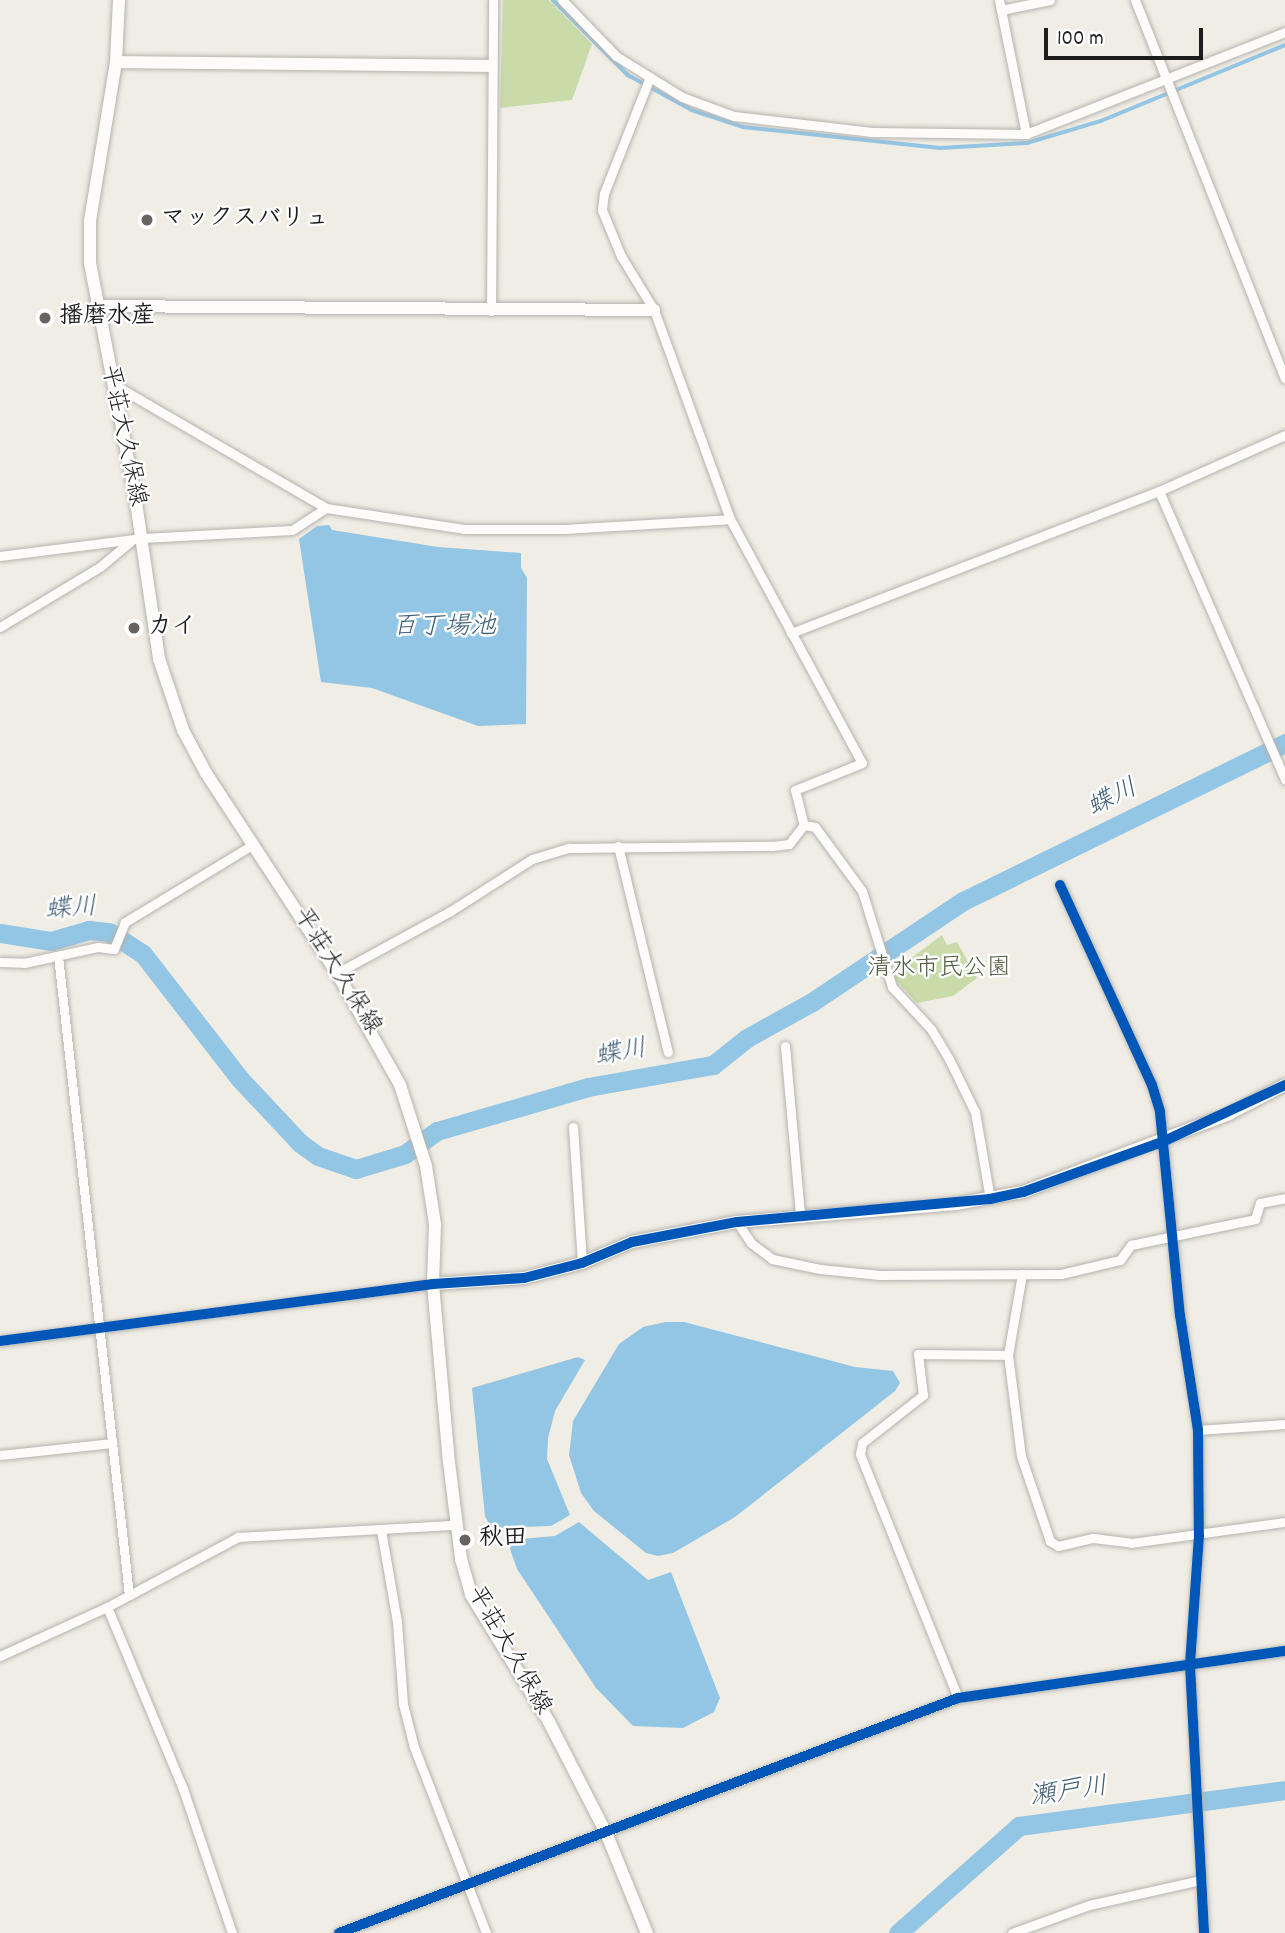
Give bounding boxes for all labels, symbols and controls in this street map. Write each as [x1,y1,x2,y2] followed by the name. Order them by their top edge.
[1047,14,1206,58] scale bar
[1057,25,1104,55] text: 100 m
[161,206,329,234] place label: マックスバリュ
[139,212,155,228] marker: マックスバリュ
[59,304,155,332] place label: 播磨水産
[37,310,53,326] marker: 播磨水産
[93,363,151,509] street label: 平荘大久保線
[392,612,496,644] water label: 百丁場池
[148,614,196,642] place label: カイ
[126,620,142,636] marker: カイ
[1083,774,1143,824] water label: 蝶川
[44,893,98,927] water label: 蝶川
[286,903,386,1041] street label: 平荘大久保線
[867,956,1011,984] park label: 清水市民公園
[593,1034,649,1074] water label: 蝶川
[479,1526,527,1554] place label: 秋田
[457,1532,473,1548] marker: 秋田
[460,1581,556,1721] street label: 平荘大久保線
[1028,1772,1110,1814] water label: 瀬戸川

